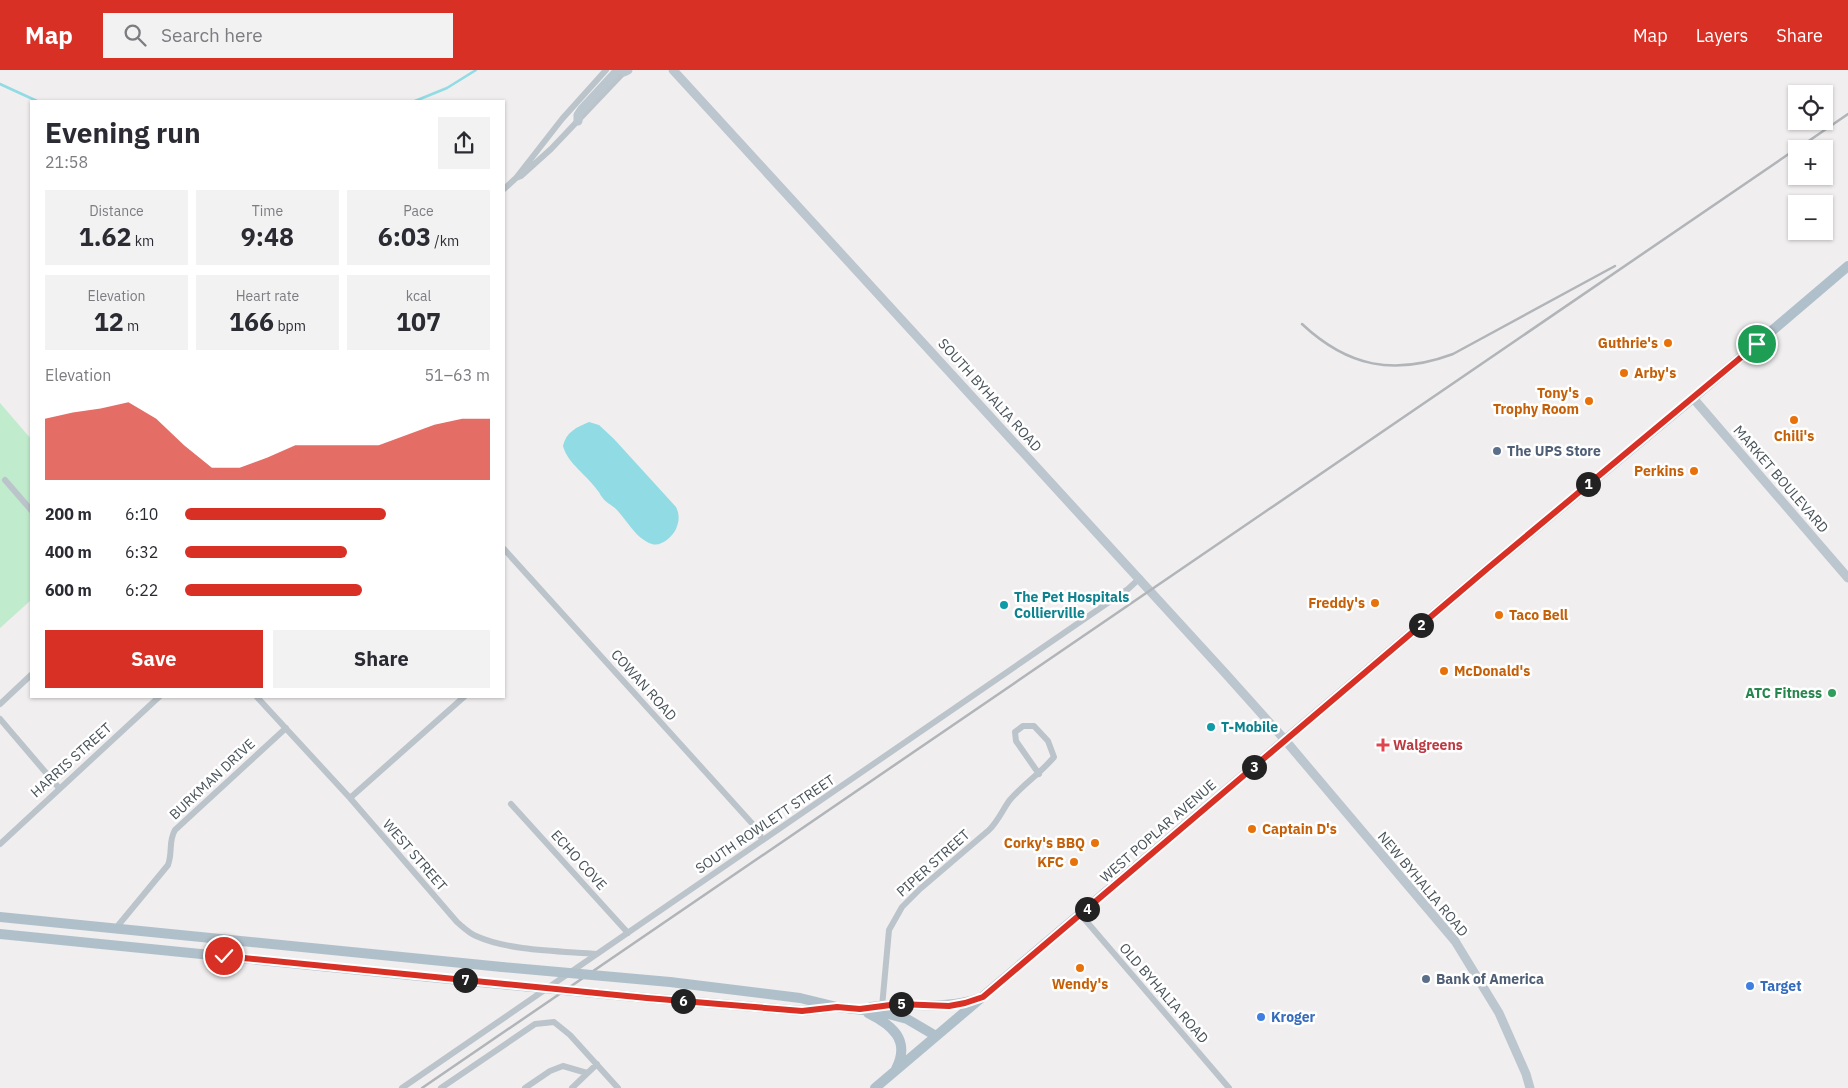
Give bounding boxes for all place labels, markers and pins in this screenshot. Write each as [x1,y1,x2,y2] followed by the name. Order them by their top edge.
[1736,323,1778,365] pin
[1598,334,1658,352] place label: Guthrie's
[1662,337,1674,349] marker: Guthrie's
[1634,364,1676,382] place label: Arby's
[1618,367,1630,379] marker: Arby's
[1493,384,1579,418] place label: Tony's Trophy Room
[1583,395,1595,407] marker: Tony's Trophy Room
[1788,414,1800,426] marker: Chili's
[1774,427,1814,445] place label: Chili's
[1507,442,1601,460] place label: The UPS Store
[1491,445,1503,457] marker: The UPS Store
[1634,462,1684,480] place label: Perkins
[1688,465,1700,477] marker: Perkins
[1576,472,1600,496] pin: 1
[1014,588,1129,622] place label: The Pet Hospitals Collierville
[1308,594,1365,612] place label: Freddy's
[1369,597,1381,609] marker: Freddy's
[998,599,1010,611] marker: The Pet Hospitals Collierville
[1509,606,1568,624] place label: Taco Bell
[1493,609,1505,621] marker: Taco Bell
[1408,612,1434,638] pin: 2
[1454,662,1530,680] place label: McDonald's
[1438,665,1450,677] marker: McDonald's
[1745,684,1822,702] place label: ATC Fitness
[1826,687,1838,699] marker: ATC Fitness
[1221,718,1278,736] place label: T-Mobile
[1205,721,1217,733] marker: T-Mobile
[1393,736,1463,754] place label: Walgreens
[1377,739,1389,751] marker: Walgreens
[1242,754,1266,780] pin: 3
[1262,820,1337,838] place label: Captain D's
[1246,823,1258,835] marker: Captain D's
[1004,834,1085,852] place label: Corky's BBQ
[1089,837,1101,849] marker: Corky's BBQ
[1037,853,1064,871] place label: KFC
[1068,856,1080,868] marker: KFC
[1074,896,1100,922] pin: 4
[203,935,245,977] pin
[1074,962,1086,974] marker: Wendy's
[452,968,478,992] pin: 7
[1436,970,1544,988] place label: Bank of America
[1420,973,1432,985] marker: Bank of America
[1052,975,1108,993] place label: Wendy's
[1760,977,1802,995] place label: Target
[1744,980,1756,992] marker: Target
[670,988,696,1014] pin: 6
[888,992,914,1016] pin: 5
[1271,1008,1316,1026] place label: Kroger
[1255,1011,1267,1023] marker: Kroger

